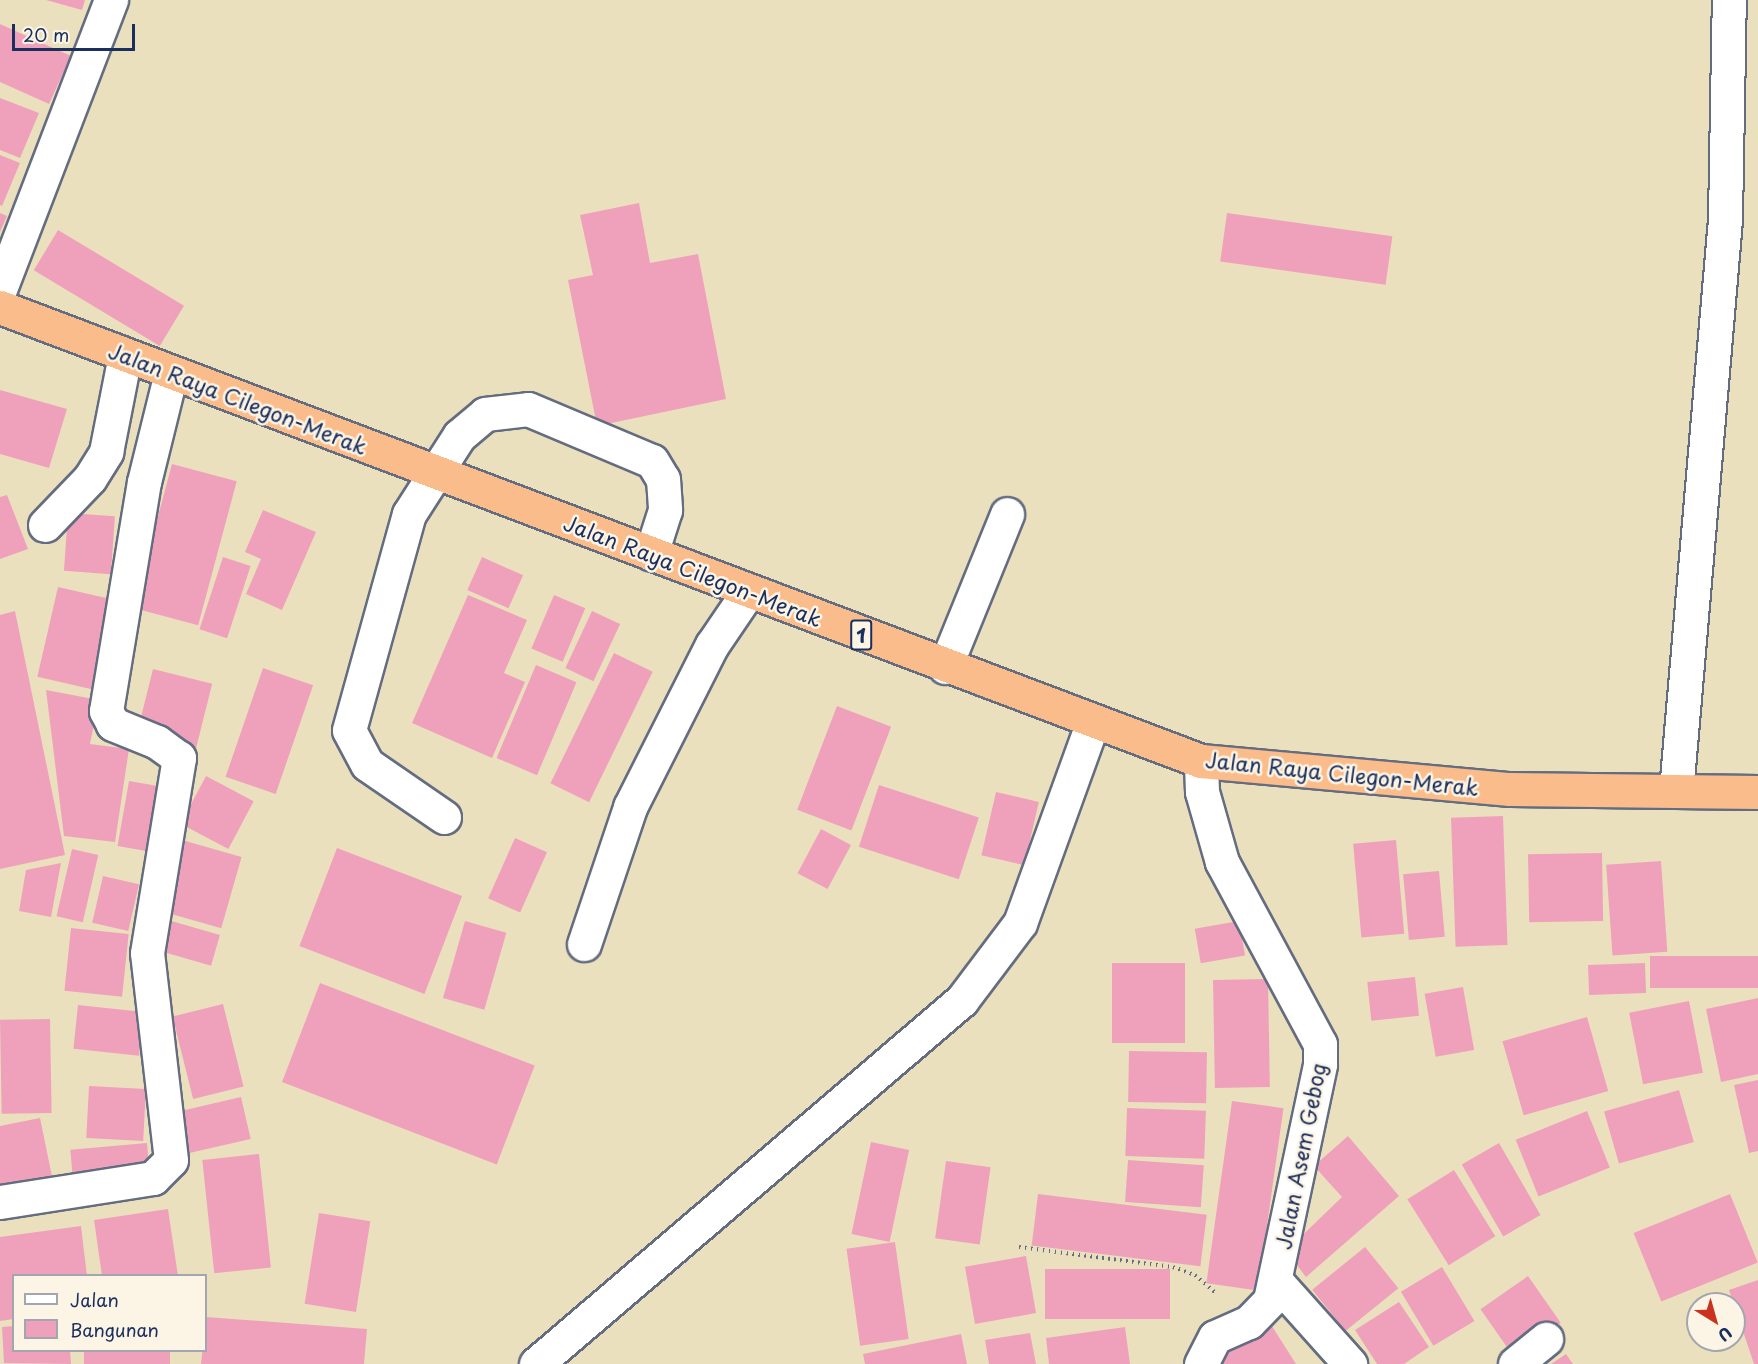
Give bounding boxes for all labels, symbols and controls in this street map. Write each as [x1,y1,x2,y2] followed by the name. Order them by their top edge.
[15,12,138,50] scale bar
[23,21,69,48] text: 20 m
[106,337,370,459] street label: Jalan Raya Cilegon-Merak
[561,509,825,631] street label: Jalan Raya Cilegon-Merak
[849,618,873,652] road number: 1
[1205,746,1479,800] street label: Jalan Raya Cilegon-Merak
[1270,1060,1330,1252] street label: Jalan Asem Gebog
[12,1274,207,1352] legend
[70,1286,119,1313] text: Jalan
[1686,1292,1746,1352] north arrow
[70,1316,159,1343] text: Bangunan
[1714,1322,1738,1348] text: U

